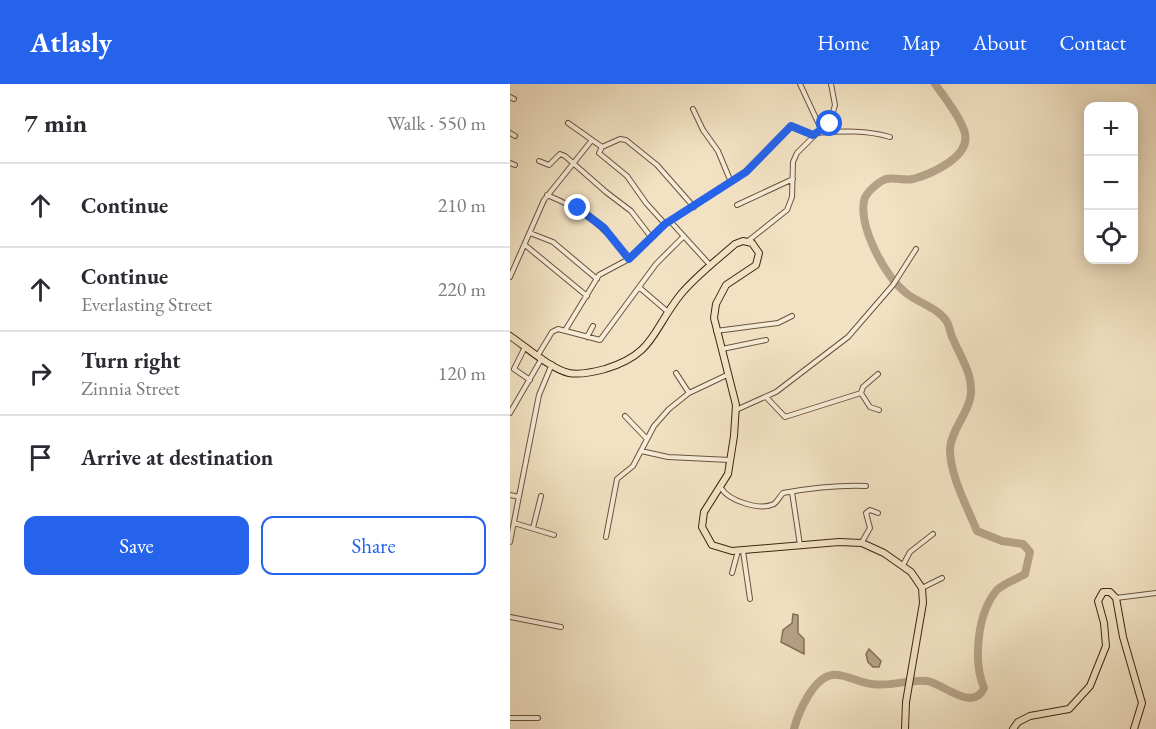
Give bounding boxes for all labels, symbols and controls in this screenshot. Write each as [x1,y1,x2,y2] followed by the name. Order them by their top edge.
[30,24,112,60] text: Atlasly
[817,29,869,56] text: Home
[902,29,940,56] text: Map
[973,29,1026,56] text: About
[1059,29,1126,56] text: Contact
[1084,102,1138,264] map controls
[1084,102,1138,156] button: +
[24,106,87,140] text: 7 min
[387,110,486,136] text: Walk · 550 m
[816,110,842,136] route start
[1084,156,1138,210] button: −
[24,189,57,222] icon: ahead
[81,191,168,220] text: Continue
[438,192,486,218] text: 210 m
[564,194,590,220] route end
[1084,210,1138,264] button: locate
[81,262,168,291] text: Continue
[24,273,57,306] icon: ahead
[438,276,486,302] text: 220 m
[81,291,212,317] text: Everlasting Street
[81,346,180,375] text: Turn right
[24,357,57,390] icon: right
[438,360,486,386] text: 120 m
[81,375,180,401] text: Zinnia Street
[24,441,57,474] icon: arrive
[81,443,273,472] text: Arrive at destination
[24,516,249,575] button: Save
[261,516,486,575] button: Share

